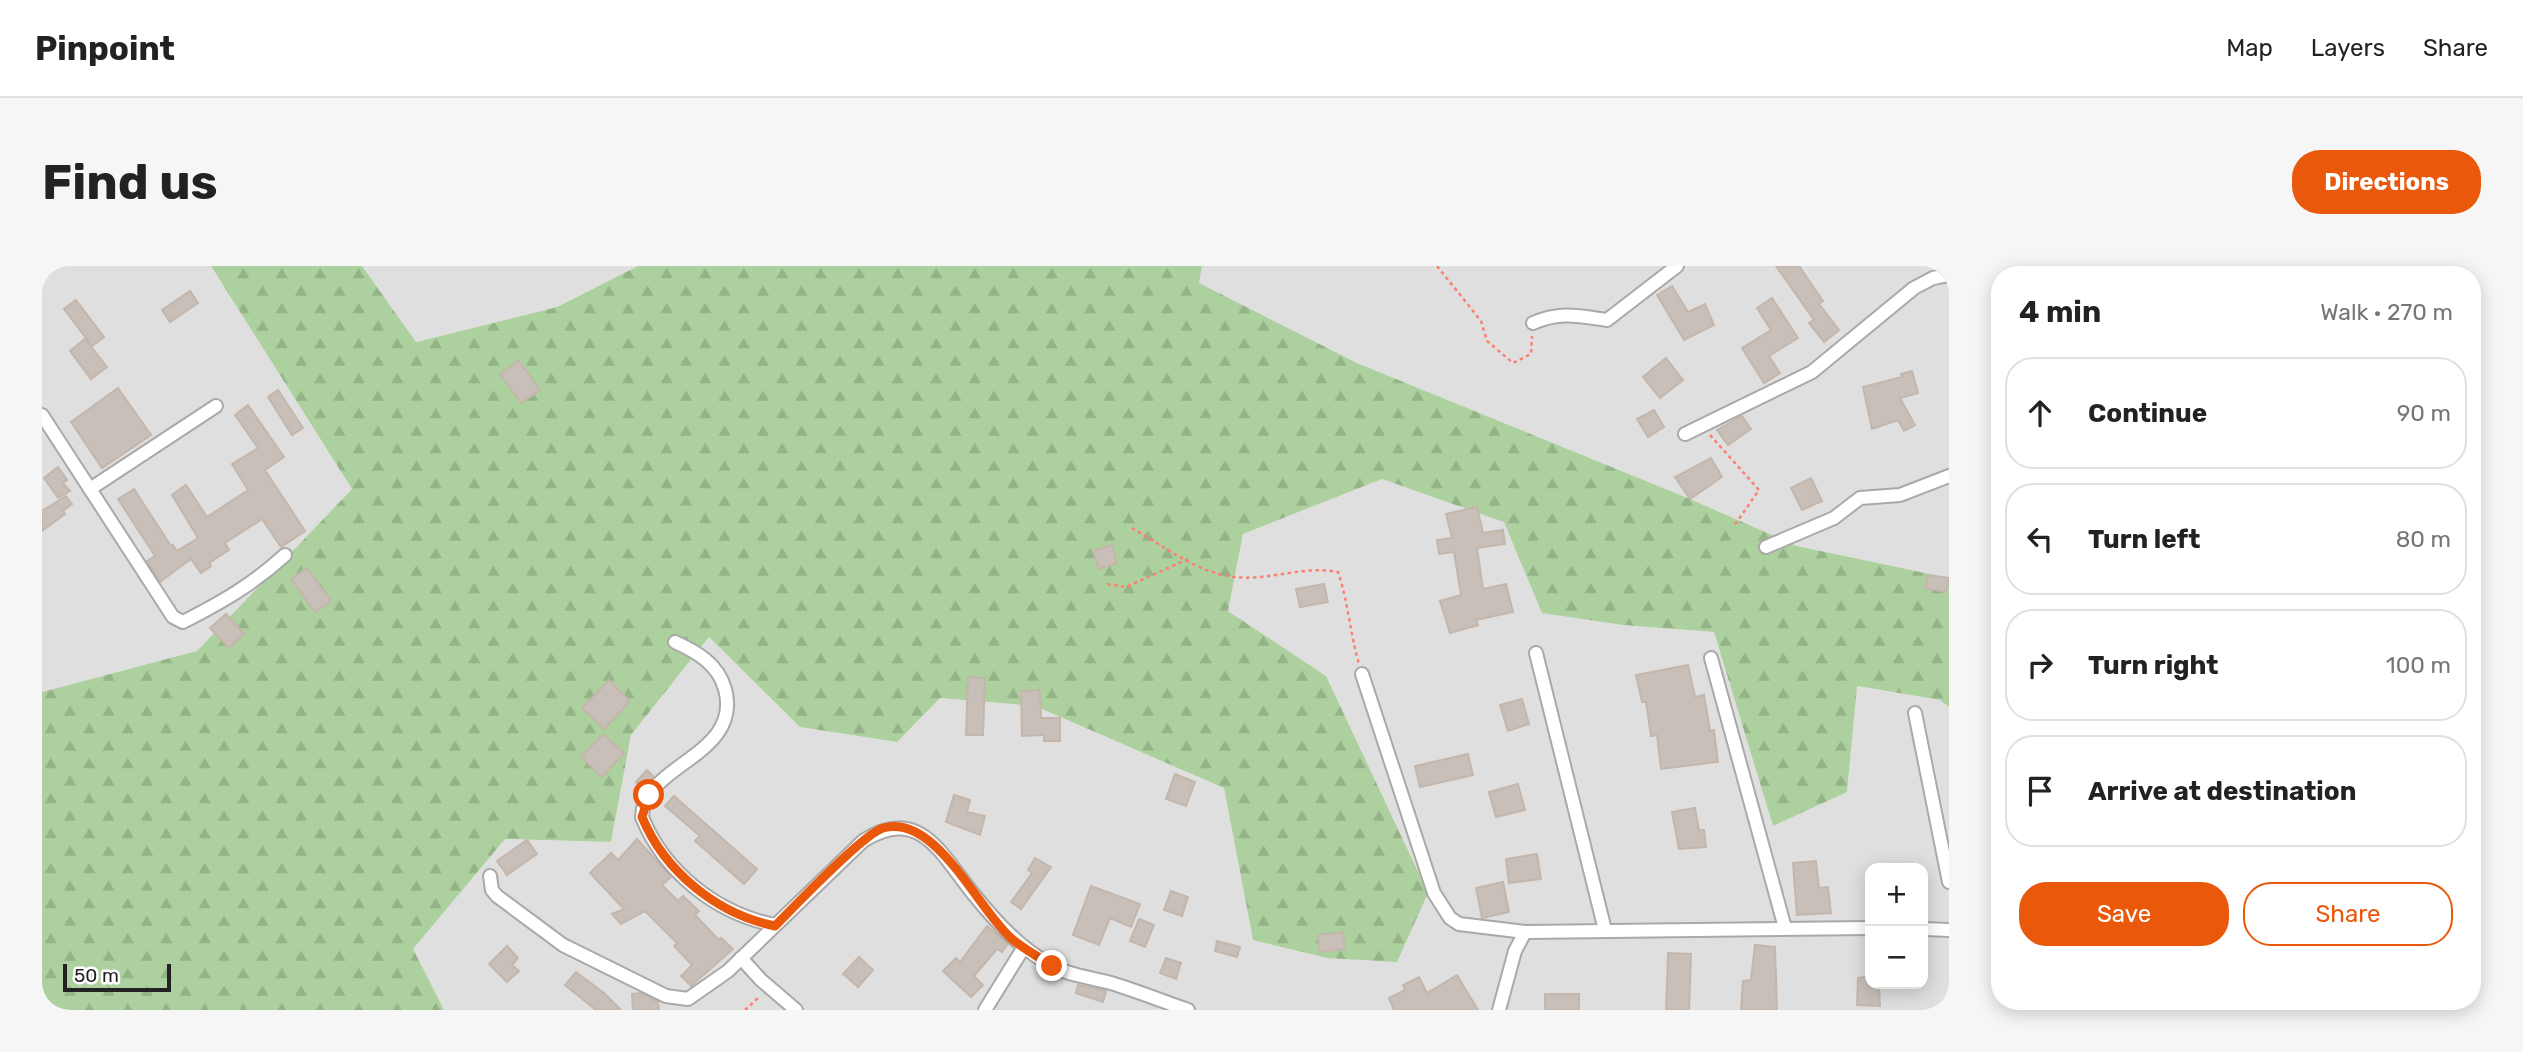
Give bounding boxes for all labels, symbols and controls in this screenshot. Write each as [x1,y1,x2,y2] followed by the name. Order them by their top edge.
[35,29,175,68] text: Pinpoint
[2226,34,2273,62] text: Map
[2311,34,2385,62] text: Layers
[2423,34,2488,62] text: Share
[2292,150,2481,214] button: Directions
[42,153,218,211] text: Find us
[2019,294,2101,330] text: 4 min
[2320,298,2453,326] text: Walk · 270 m
[2021,394,2059,432] icon: ahead
[2088,398,2207,429] text: Continue
[2397,399,2451,427] text: 90 m
[2021,520,2059,558] icon: left
[2088,524,2200,555] text: Turn left
[2396,525,2451,553] text: 80 m
[2021,646,2059,684] icon: right
[2088,650,2218,681] text: Turn right
[2386,651,2451,679] text: 100 m
[2021,772,2059,810] icon: arrive
[2088,776,2356,807] text: Arrive at destination
[633,779,664,810] route start
[1865,863,1928,989] map controls
[1865,863,1928,926] button: +
[2019,882,2229,946] button: Save
[2243,882,2453,946] button: Share
[1865,926,1928,989] button: −
[1036,950,1067,981] route end
[63,961,172,993] scale bar
[74,964,119,987] text: 50 m

